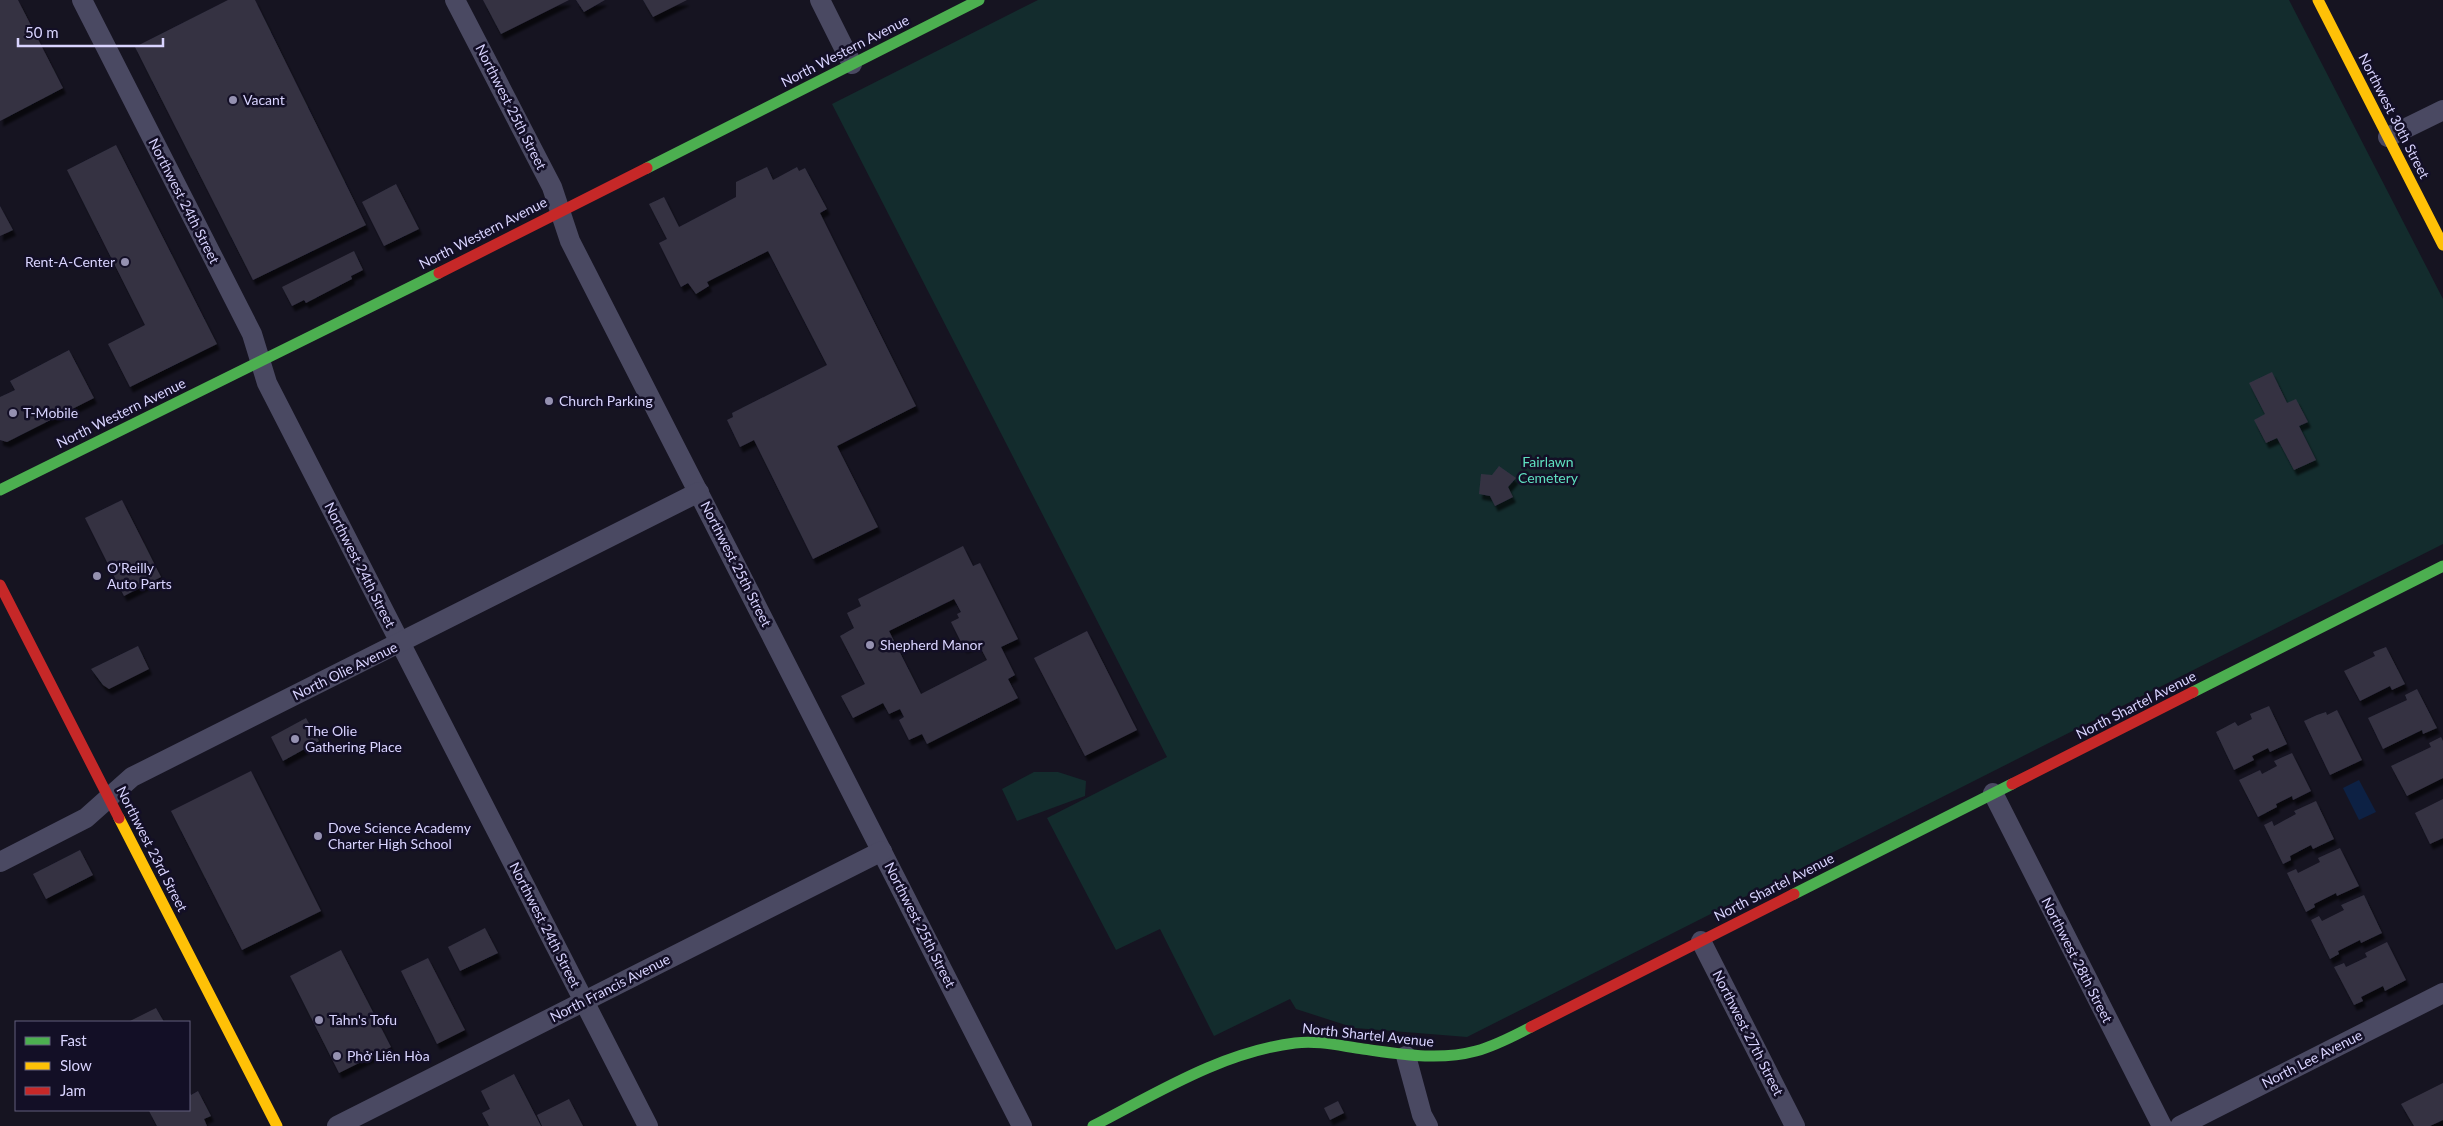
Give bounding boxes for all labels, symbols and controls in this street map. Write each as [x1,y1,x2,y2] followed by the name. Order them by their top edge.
[778,11,912,90] street label: North Western Avenue
[18,15,162,47] scale bar
[25,23,59,41] text: 50 m
[472,41,551,172] street label: Northwest 25th Street
[2355,50,2434,181] street label: Northwest 30th Street
[243,91,285,108] place label: Vacant
[227,94,239,106] marker: Vacant
[145,135,224,266] street label: Northwest 24th Street
[416,193,550,272] street label: North Western Avenue
[25,253,115,270] place label: Rent-A-Center
[119,256,131,268] marker: Rent-A-Center
[53,374,188,451] street label: North Western Avenue
[559,392,653,409] place label: Church Parking
[543,395,555,407] marker: Church Parking
[23,404,78,421] place label: T-Mobile
[7,407,19,419] marker: T-Mobile
[1518,453,1579,486] park label: Fairlawn Cemetery
[697,498,776,629] street label: Northwest 25th Street
[321,499,400,630] street label: Northwest 24th Street
[107,559,172,592] place label: O'Reilly Auto Parts
[91,570,103,582] marker: O'Reilly Auto Parts
[880,636,983,653] place label: Shepherd Manor
[290,638,400,703] street label: North Olie Avenue
[864,639,876,651] marker: Shepherd Manor
[2073,667,2199,742] street label: North Shartel Avenue
[305,722,402,755] place label: The Olie Gathering Place
[289,733,301,745] marker: The Olie Gathering Place
[113,783,191,914] street label: Northwest 23rd Street
[328,819,472,852] place label: Dove Science Academy Charter High School
[312,830,324,842] marker: Dove Science Academy Charter High School
[1711,849,1837,924] street label: North Shartel Avenue
[506,859,585,990] street label: Northwest 24th Street
[881,859,960,990] street label: Northwest 25th Street
[2038,894,2117,1025] street label: Northwest 28th Street
[547,950,673,1025] street label: North Francis Avenue
[1709,967,1788,1098] street label: Northwest 27th Street
[329,1011,397,1028] place label: Tahn's Tofu
[313,1014,325,1026] marker: Tahn's Tofu
[1301,1019,1435,1050] street label: North Shartel Avenue
[15,1021,190,1111] legend
[2259,1026,2365,1091] street label: North Lee Avenue
[60,1031,87,1049] text: Fast
[347,1047,430,1064] place label: Phở Liên Hòa
[331,1050,343,1062] marker: Phở Liên Hòa
[60,1056,92,1074] text: Slow
[60,1081,86,1099] text: Jam

